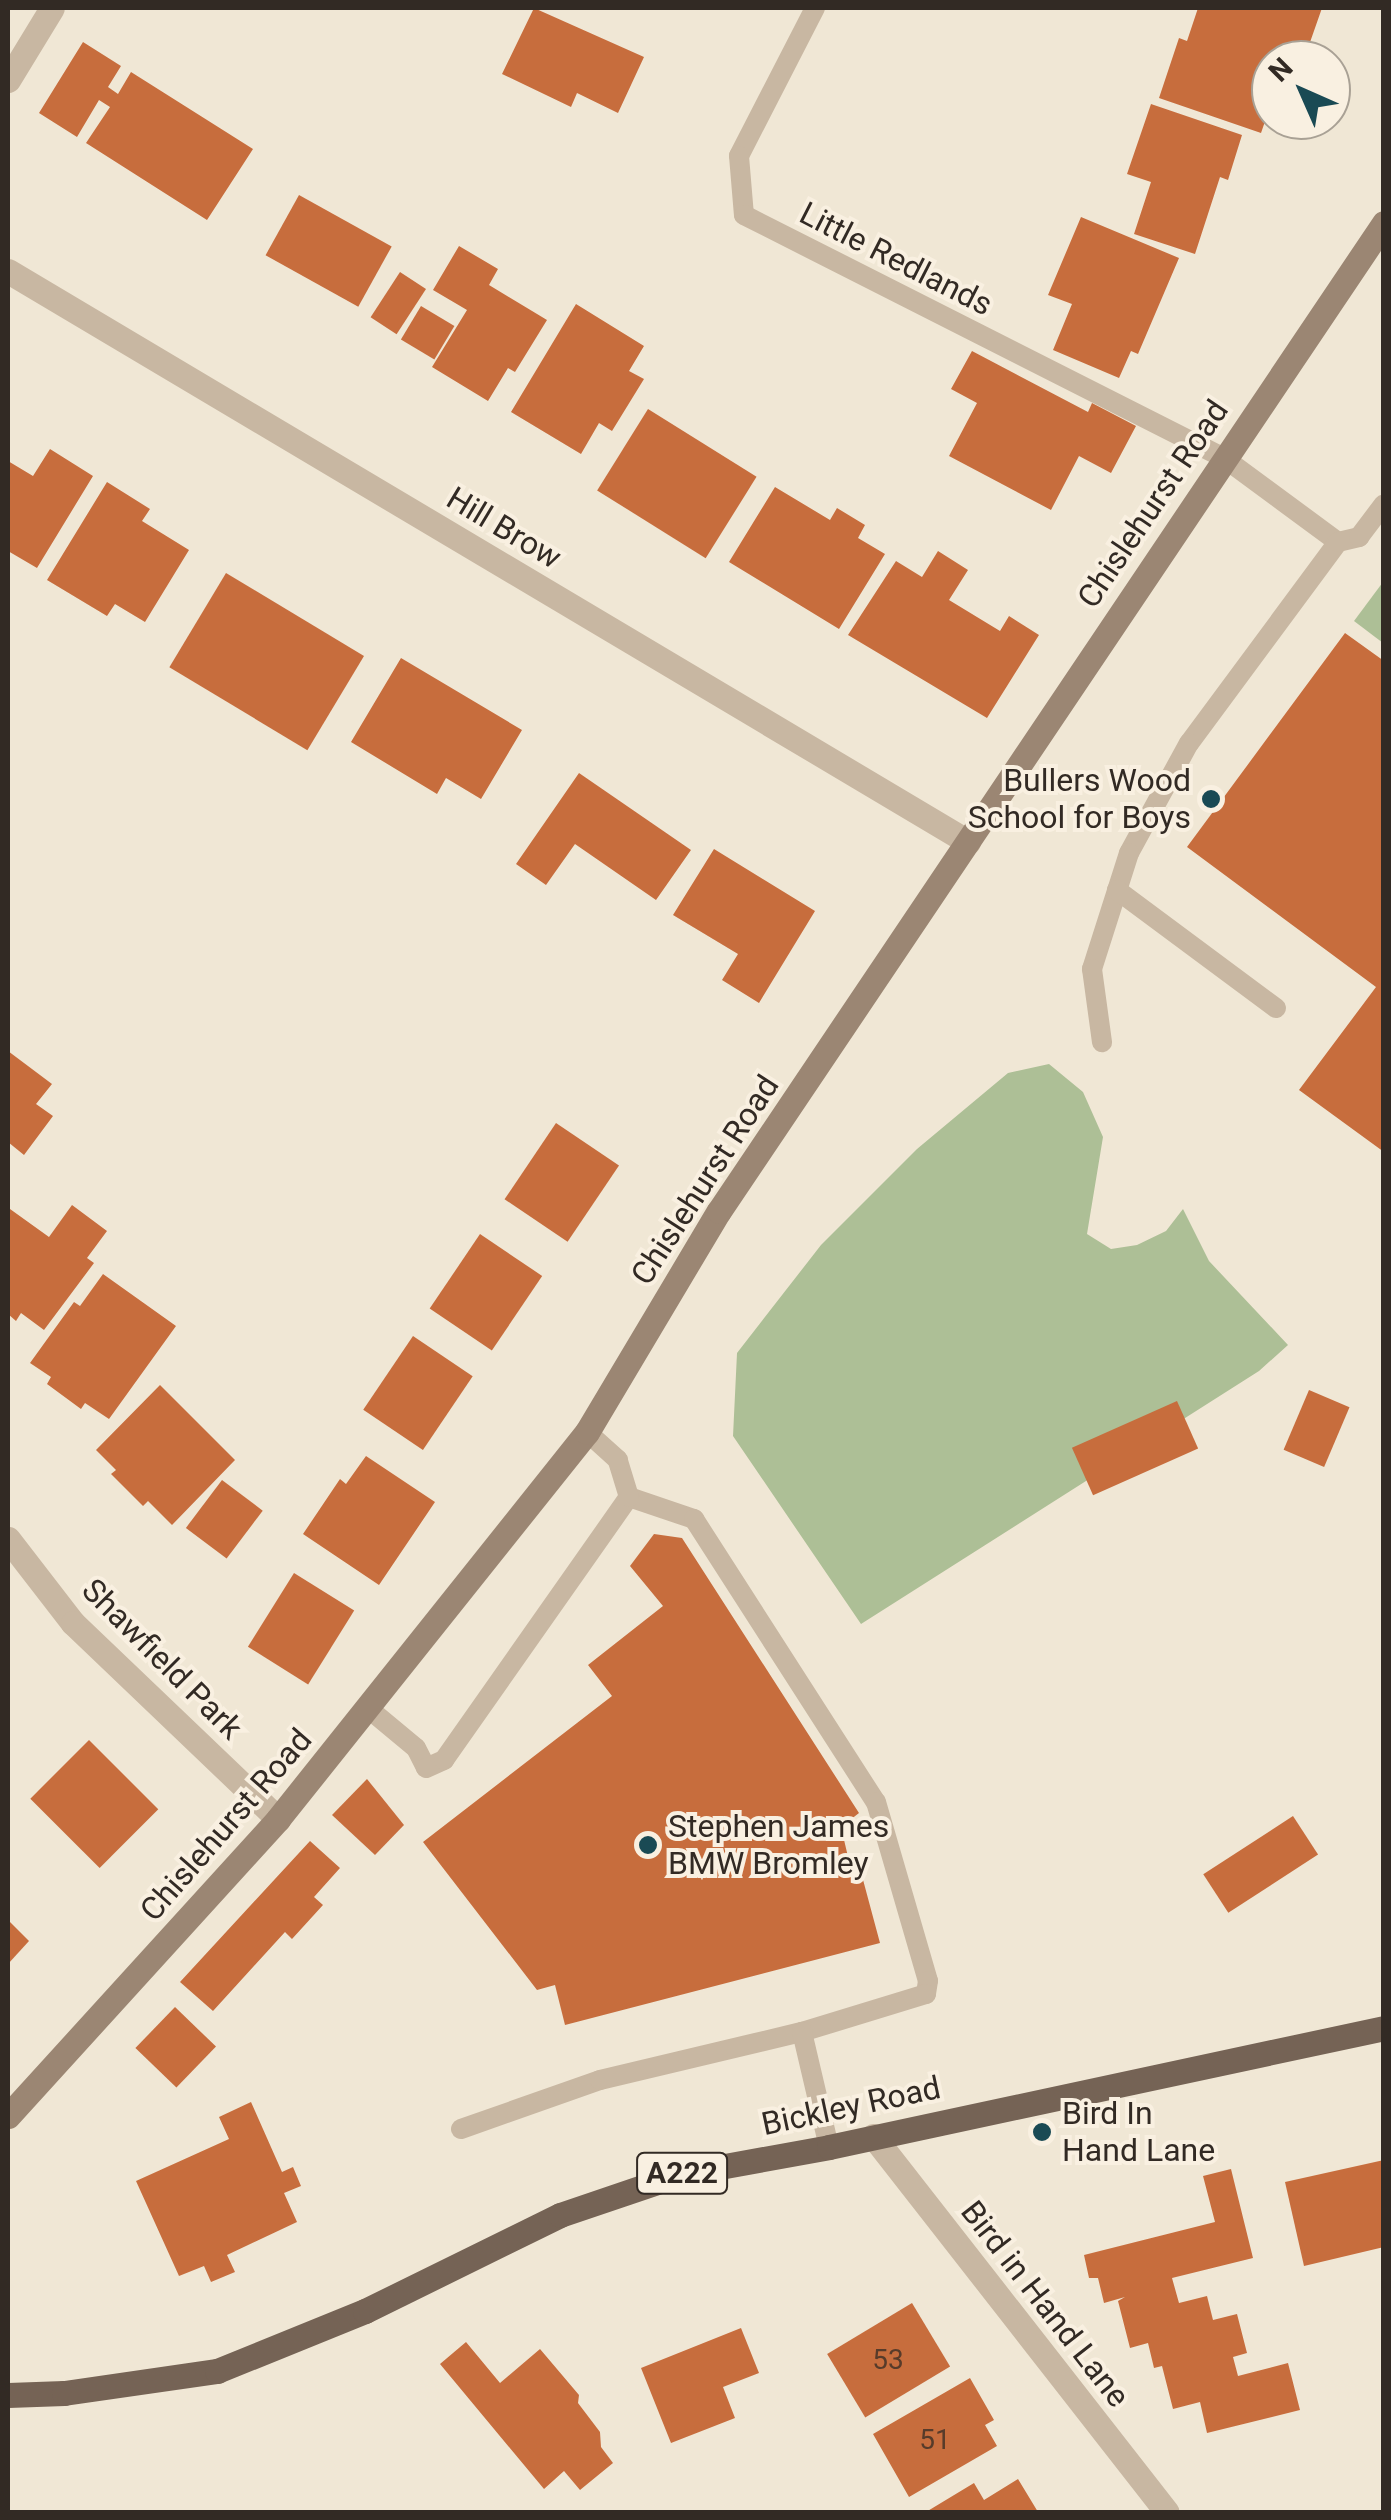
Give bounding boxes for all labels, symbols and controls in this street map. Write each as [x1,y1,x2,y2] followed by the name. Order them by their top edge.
[1251,40,1351,140] north arrow
[1262,51,1299,89] text: N
[793,194,999,324] street label: Little Redlands
[1069,393,1237,615] street label: Chislehurst Road
[440,479,568,577] street label: Hill Brow
[968,762,1191,837] place label: Bullers Wood School for Boys
[1200,788,1222,810] marker: Bullers Wood School for Boys
[623,1068,787,1292] street label: Chislehurst Road
[74,1571,250,1747] street label: Shawfield Park
[132,1721,320,1929] street label: Chislehurst Road
[668,1808,889,1883] place label: Stephen James BMW Bromley
[637,1834,659,1856] marker: Stephen James BMW Bromley
[758,2068,944,2144] street label: Bickley Road
[1062,2095,1215,2170] place label: Bird In Hand Lane
[1031,2121,1053,2143] marker: Bird In Hand Lane
[634,2148,730,2198] road number: A222
[953,2193,1137,2415] street label: Bird in Hand Lane
[872,2343,904,2377] house number: 53
[919,2423,951,2457] house number: 51

